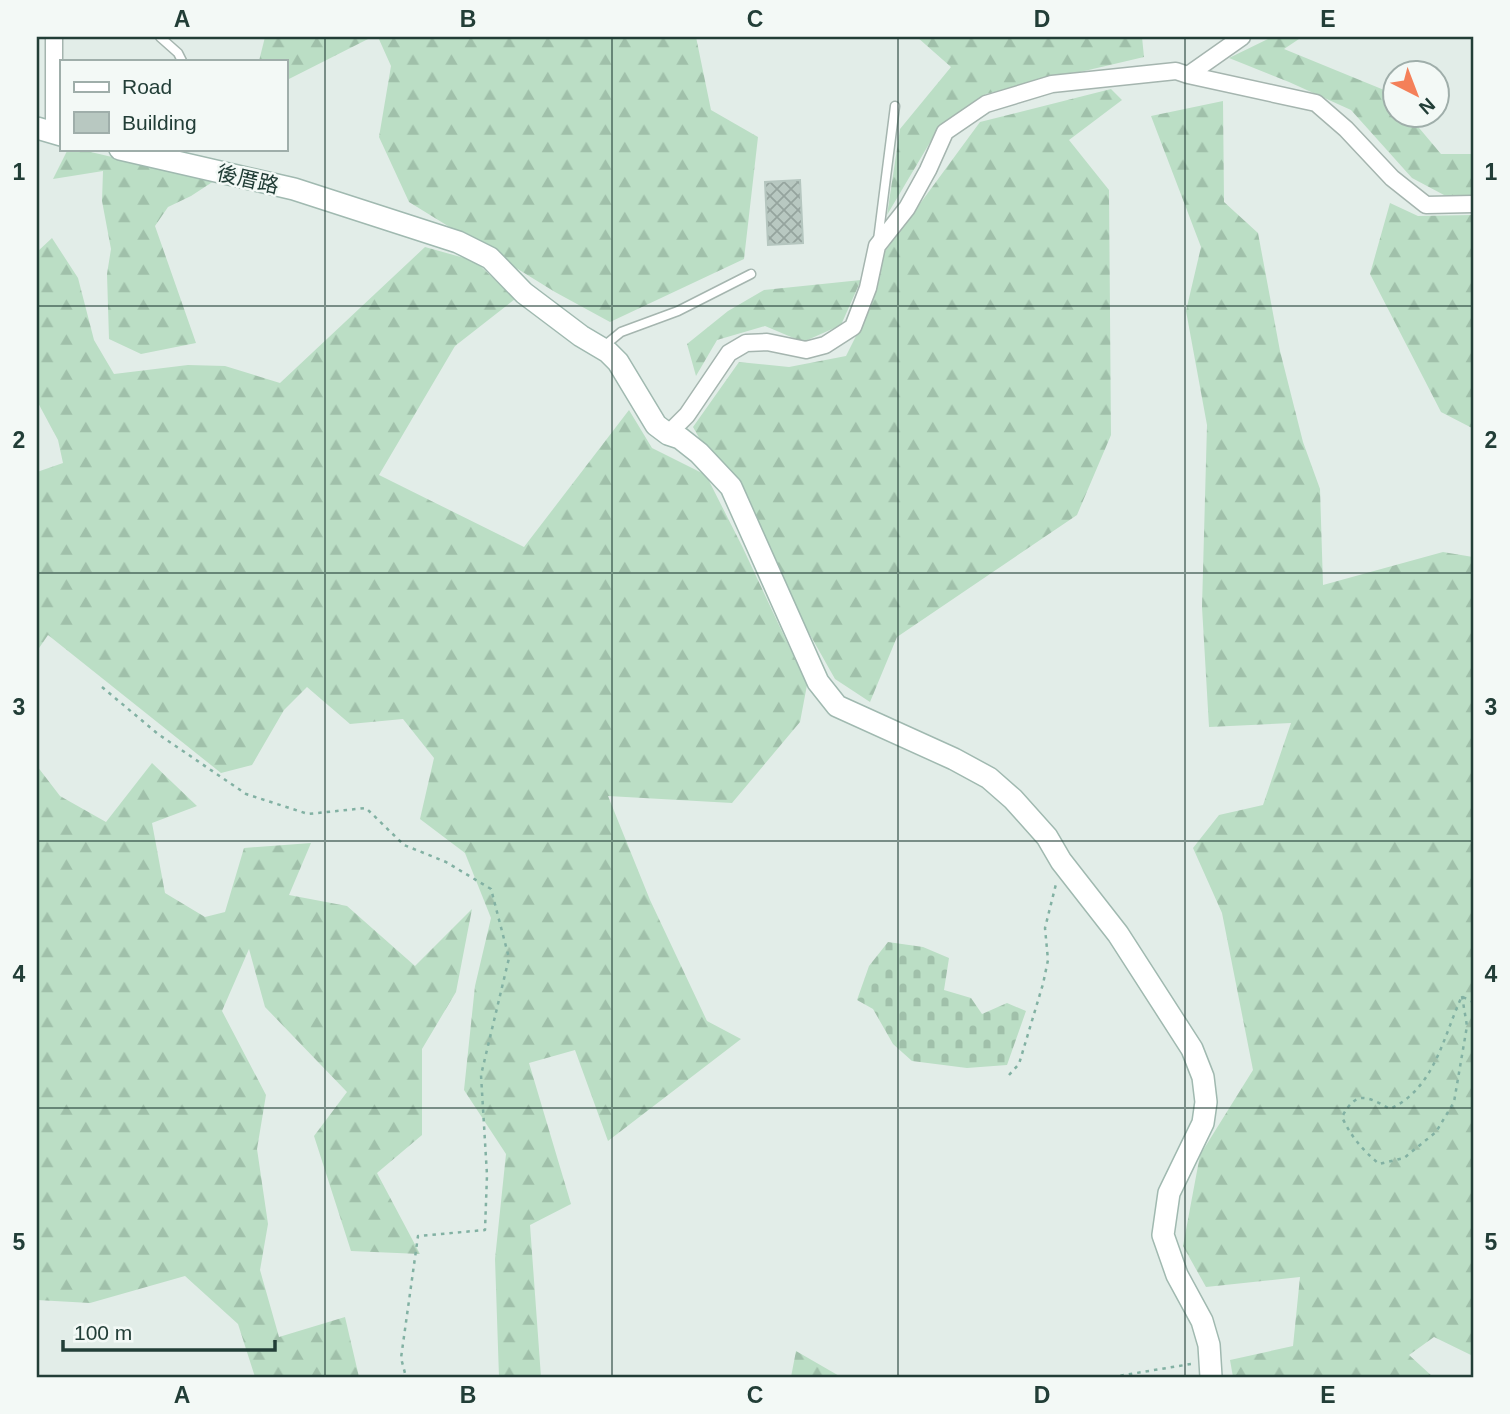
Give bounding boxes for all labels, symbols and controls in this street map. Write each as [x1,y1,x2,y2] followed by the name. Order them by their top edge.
[174,6,190,32] text: A
[460,6,476,32] text: B
[747,6,763,32] text: C
[1034,6,1050,32] text: D
[1320,6,1336,32] text: E
[60,60,287,150] legend
[1380,60,1450,130] north arrow
[122,75,172,98] text: Road
[1415,94,1439,119] text: N
[122,111,197,134] text: Building
[13,159,26,185] text: 1
[1485,159,1498,185] text: 1
[215,161,281,197] street label: 後厝路
[13,427,25,453] text: 2
[1485,427,1497,453] text: 2
[13,694,25,720] text: 3
[1485,694,1497,720] text: 3
[13,961,26,987] text: 4
[1485,961,1498,987] text: 4
[13,1229,26,1255] text: 5
[1485,1229,1498,1255] text: 5
[63,1309,275,1353] scale bar
[74,1321,132,1344] text: 100 m
[174,1382,190,1408] text: A
[460,1382,476,1408] text: B
[747,1382,763,1408] text: C
[1034,1382,1050,1408] text: D
[1320,1382,1336,1408] text: E

